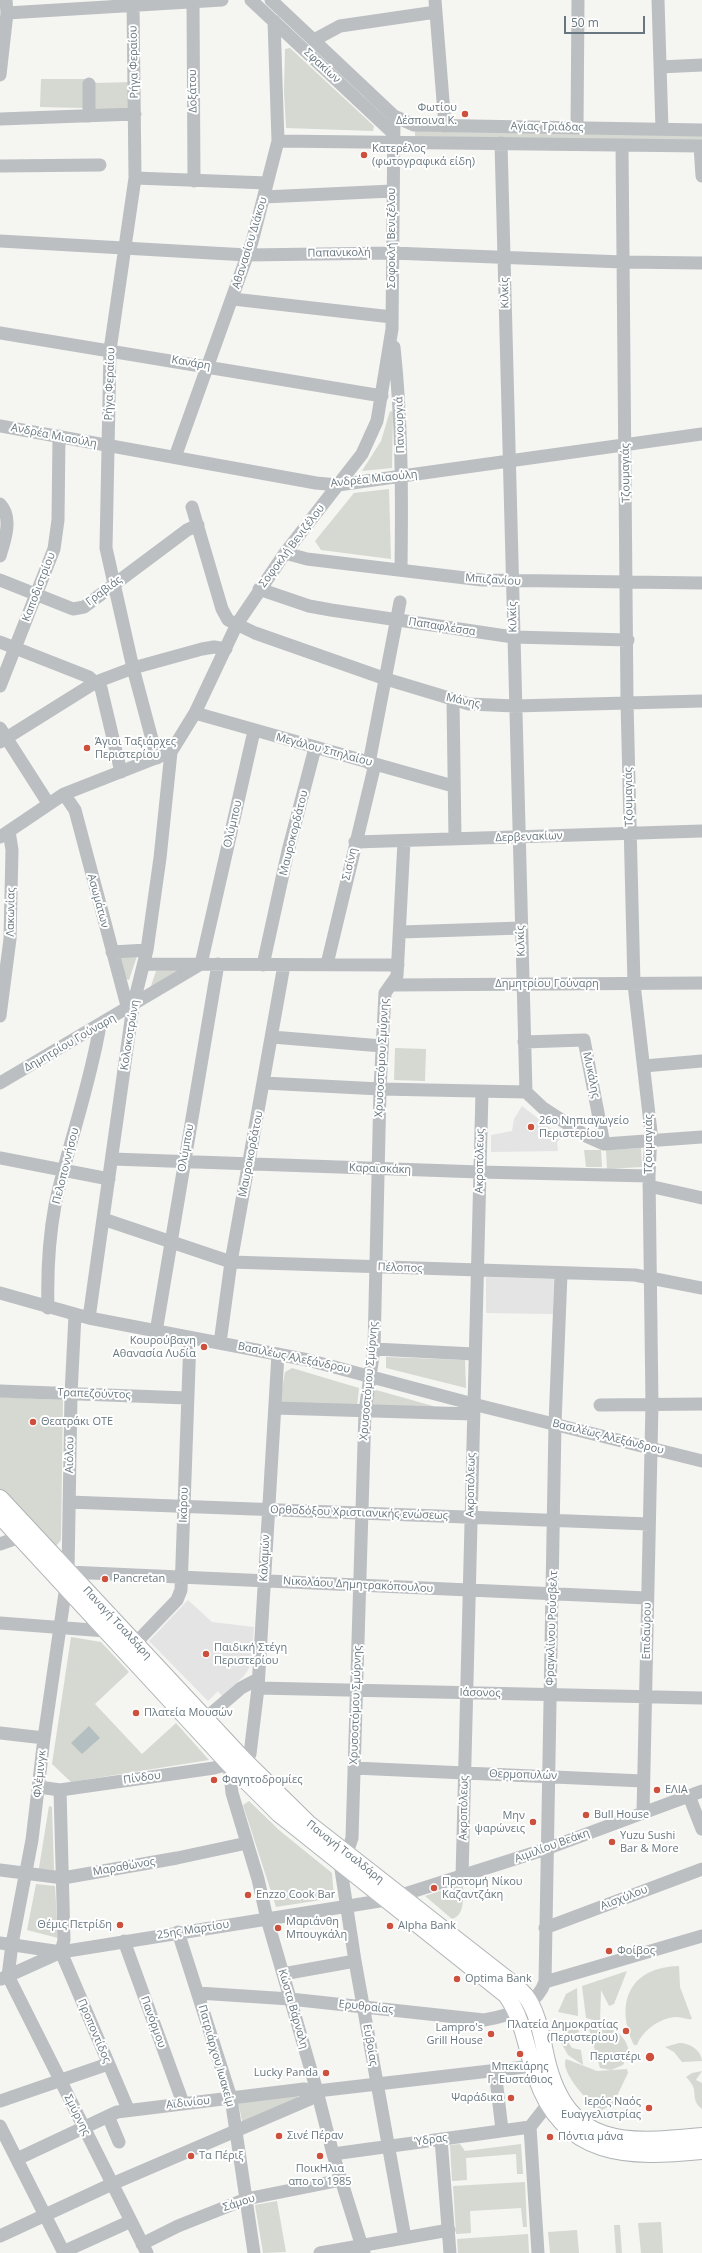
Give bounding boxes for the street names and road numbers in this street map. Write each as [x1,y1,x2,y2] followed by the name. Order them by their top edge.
[127,25,141,99] street label: Ρήγα Φεραίου
[301,46,343,86] street label: Σφακίων
[186,69,200,113] street label: Δοξάτου
[510,120,584,134] street label: Αγίας Τριάδας
[385,188,399,288] street label: Σοφοκλή Βενιζέλου
[230,195,270,291] street label: Αθανασίου Διάκου
[307,246,371,260] street label: Παπανικολή
[498,277,512,309] street label: Κιλκίς
[102,347,118,421] street label: Ρήγα Φεραίου
[170,353,212,373] street label: Κανάρη
[392,396,408,454] street label: Πανουργιά
[10,421,98,451] street label: Ανδρέα Μιαούλη
[619,443,633,503] street label: Τζουμαγιάς
[330,468,418,490] street label: Ανδρέα Μιαούλη
[257,502,327,590] street label: Σοφοκλή Βενιζέλου
[20,550,58,624] street label: Καποδιστρίου
[465,571,521,589] street label: Μπιζανίου
[83,573,125,609] street label: Γραβιάς
[506,601,520,633] street label: Κιλκίς
[407,615,477,639] street label: Παπαφλέσσα
[445,691,481,711] street label: Μάνης
[274,731,374,769] street label: Μεγάλου Σπηλαίου
[622,767,636,827] street label: Τζουμαγιάς
[277,789,311,877] street label: Μαυροκορδάτου
[221,799,245,849] street label: Ολύμπου
[495,829,563,845] street label: Δερβενακίων
[340,846,360,882] street label: Σισίνη
[84,873,112,929] street label: Ασωμάτων
[4,887,18,937] street label: Λακωνίας
[514,925,528,957] street label: Κιλκίς
[495,977,599,991] street label: Δημητρίου Γούναρη
[372,998,392,1118] street label: Χρυσοστόμου Σμύρνης
[118,999,142,1071] street label: Κολοκοτρώνη
[22,1011,118,1075] street label: Δημητρίου Γούναρη
[580,1051,602,1099] street label: Μυκάλης
[236,1110,266,1198] street label: Μαυροκορδάτου
[642,1114,656,1174] street label: Τζουμαγιάς
[175,1123,197,1173] street label: Ολύμπου
[50,1126,82,1206] street label: Πελοποννήσου
[473,1129,487,1193] street label: Ακροπόλεως
[349,1161,411,1177] street label: Καραϊσκάκη
[377,1261,423,1275] street label: Πέλοπος
[357,1321,381,1441] street label: Χρυσοστόμου Σμύρνης
[237,1340,351,1376] street label: Βασιλέως Αλεξάνδρου
[57,1386,131,1402] street label: Τραπεζούντος
[551,1417,665,1457] street label: Βασιλέως Αλεξάνδρου
[63,1437,77,1473] street label: Αιόλου
[464,1453,478,1517] street label: Ακροπόλεως
[177,1487,191,1523] street label: Ικάρου
[270,1503,448,1523] street label: Ορθοδόξου Χριστιανικής ενώσεως
[257,1534,273,1582] street label: Καλαμών
[543,1570,561,1686] street label: Φραγκλίνου Ρούσβελτ
[283,1574,433,1596] street label: Νικολάου Δημητρακόπουλου
[80,1584,154,1662] street label: Παναγή Τσαλδάρη
[640,1602,654,1660] street label: Επιδαύρου
[347,1645,365,1765] street label: Χρυσοστόμου Σμύρνης
[459,1686,501,1700] street label: Ιάσονος
[31,1750,49,1798] street label: Φλέμινγκ
[489,1767,557,1783] street label: Θερμοπυλών
[122,1769,162,1787] street label: Πίνδου
[457,1776,471,1840] street label: Ακροπόλεως
[304,1818,386,1886] street label: Παναγή Τσαλδάρη
[513,1826,591,1866] street label: Αιμιλίου Βεάκη
[92,1855,156,1879] street label: Μαραθώνος
[599,1883,649,1913] street label: Αισχύλου
[156,1918,230,1942] street label: 25ης Μαρτίου
[275,1968,311,2050] street label: Κώστα Βάρναλη
[138,1994,168,2050] street label: Πανόρμου
[75,1997,113,2065] street label: Προποντίδος
[338,1998,394,2016] street label: Ερυθραίας
[195,2003,237,2109] street label: Πατριάρχου Ιωακείμ
[360,2023,380,2067] street label: Ευβοίας
[61,2092,93,2138] street label: Σμύρνης
[165,2094,211,2112] street label: Αϊδινίου
[414,2131,448,2149] street label: Ύδρας
[221,2192,257,2214] street label: Σάμου

